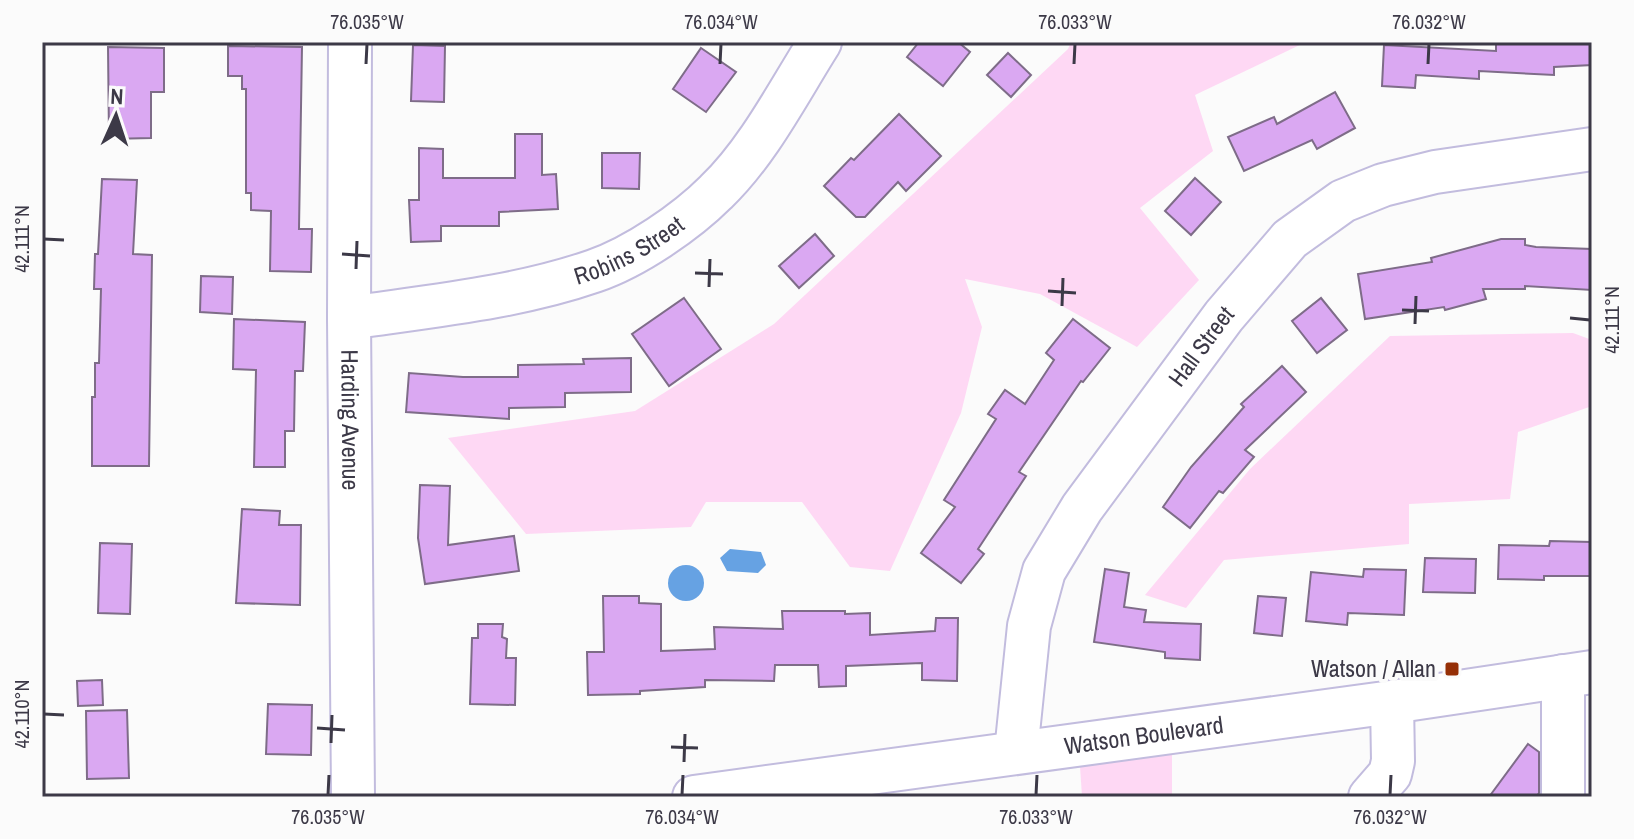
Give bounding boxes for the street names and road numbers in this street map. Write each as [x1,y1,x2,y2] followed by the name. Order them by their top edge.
[570,208,691,292] street label: Robins Street
[1160,299,1241,392] street label: Hall Street
[334,349,367,491] street label: Harding Avenue
[1062,708,1225,761] street label: Watson Boulevard

